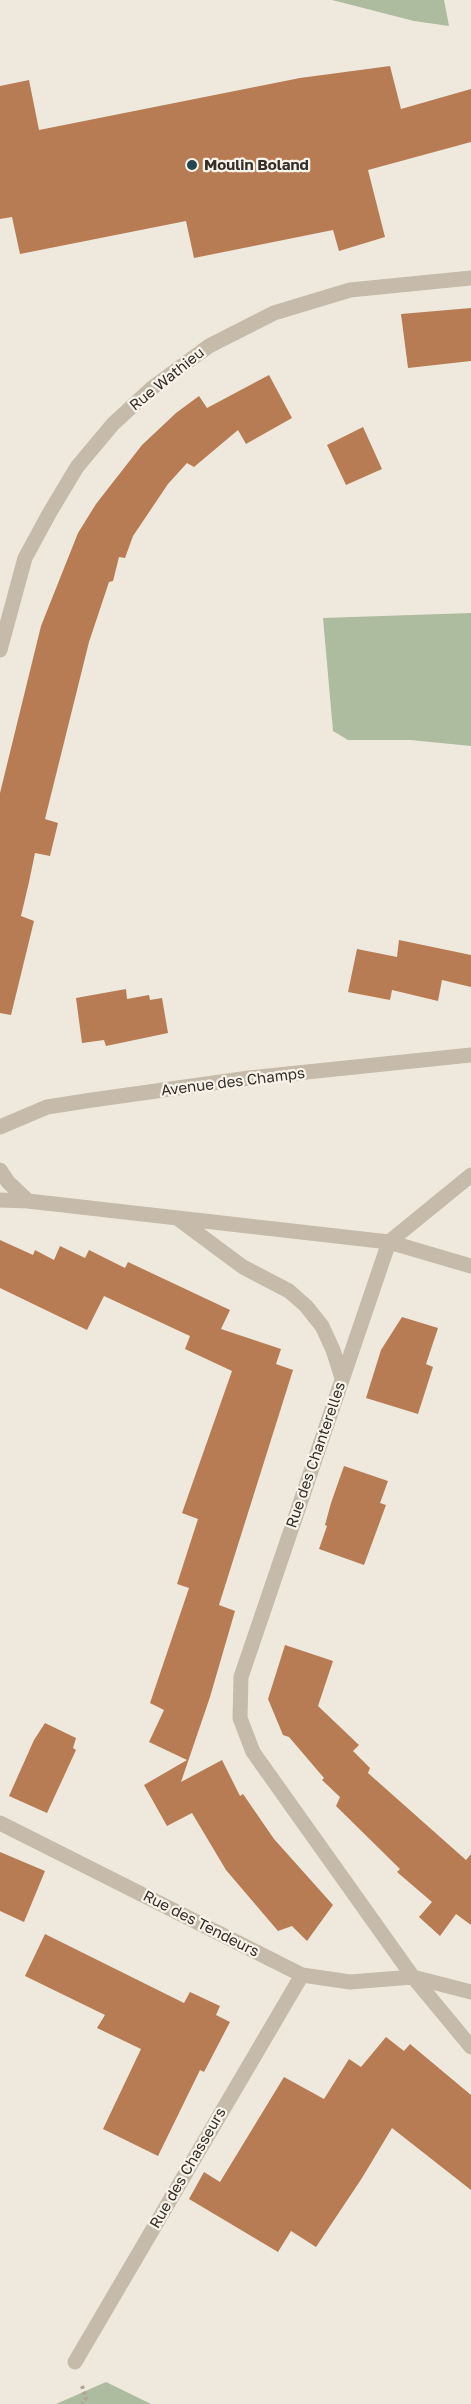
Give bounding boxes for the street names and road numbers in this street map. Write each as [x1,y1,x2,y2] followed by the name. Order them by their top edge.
[126,344,208,414] street label: Rue Wathieu
[160,1064,306,1100] street label: Avenue des Champs
[283,1380,349,1530] street label: Rue des Chanterelles
[140,1887,262,1961] street label: Rue des Tendeurs
[146,2104,230,2232] street label: Rue des Chasseurs

